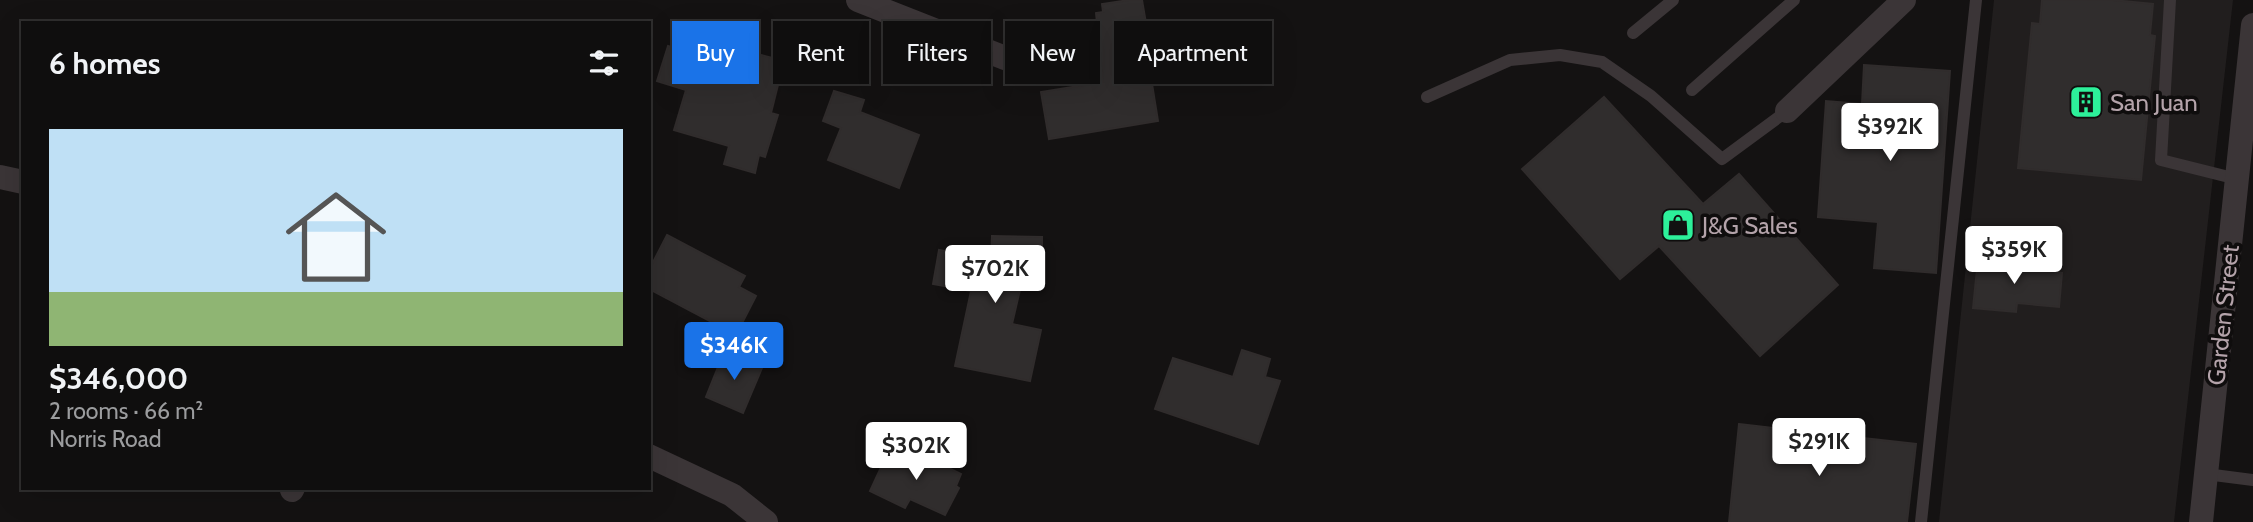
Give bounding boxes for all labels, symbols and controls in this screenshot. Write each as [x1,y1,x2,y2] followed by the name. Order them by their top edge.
[672,21,759,84] chip: Buy
[773,21,869,84] chip: Rent
[883,21,991,84] chip: Filters
[1005,21,1100,84] chip: New
[1114,21,1272,84] chip: Apartment
[585,44,623,82] icon: filters
[49,45,160,82] text: 6 homes
[2067,83,2105,121] building icon: San Juan
[2110,88,2198,117] place label: San Juan
[1841,104,1939,163] pin: $392K
[1857,112,1923,140] text: $392K
[273,174,399,300] icon: home
[1659,206,1697,244] shop icon: J&G Sales
[1701,211,1798,240] place label: J&G Sales
[1965,226,2063,286] pin: $359K
[1981,235,2047,263] text: $359K
[2201,243,2245,387] street label: Garden Street
[946,246,1044,305] pin: $702K
[961,254,1029,282] text: $702K
[685,322,783,382] pin: $346K
[700,331,768,359] text: $346K
[49,360,188,397] text: $346,000
[49,397,203,425] text: 2 rooms · 66 m²
[1770,419,1868,478] pin: $291K
[867,422,965,482] pin: $302K
[49,425,162,453] text: Norris Road
[1788,427,1850,455] text: $291K
[882,431,950,459] text: $302K

